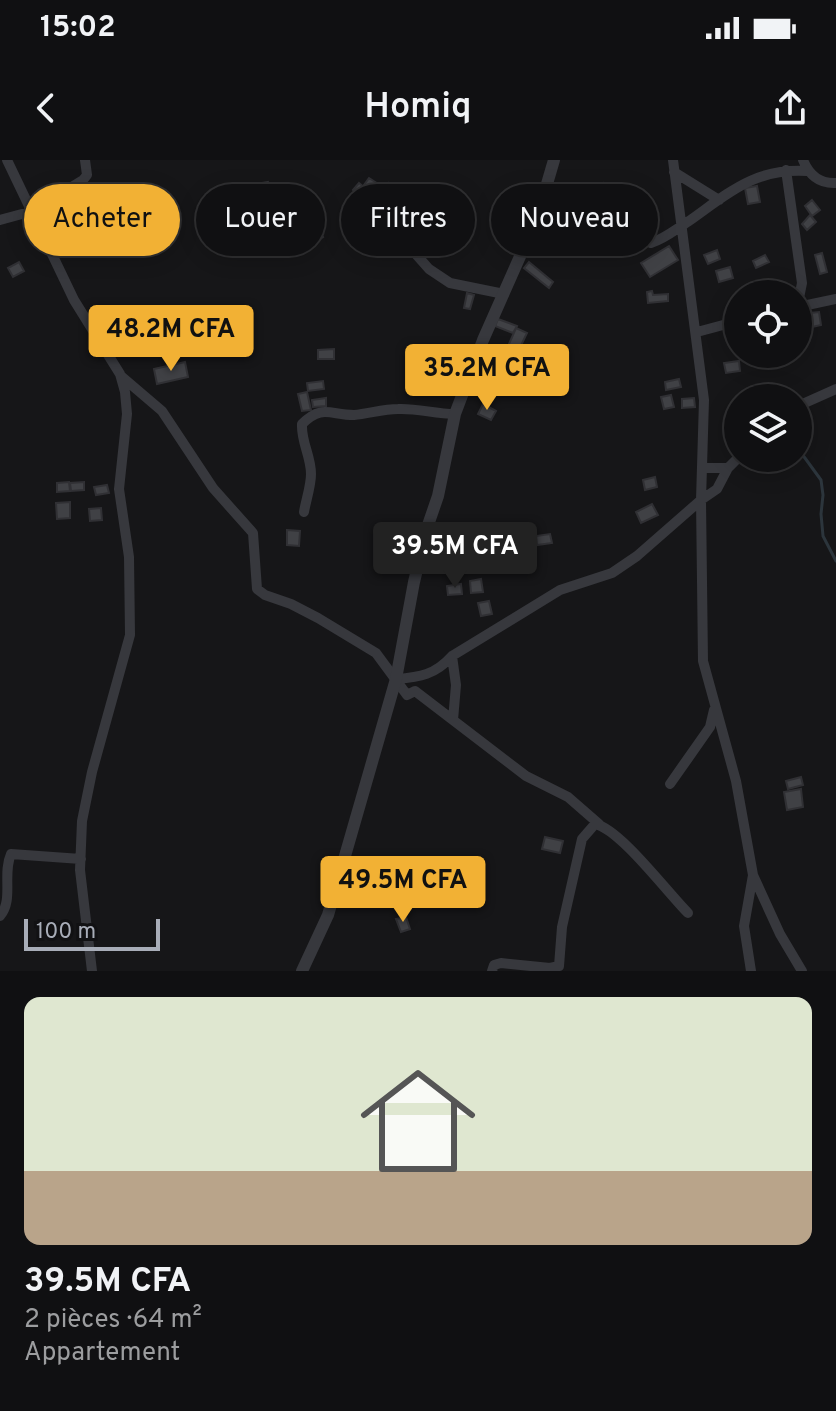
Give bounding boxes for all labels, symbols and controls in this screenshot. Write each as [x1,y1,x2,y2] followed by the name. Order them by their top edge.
[40,10,116,47] text: 15:02
[364,85,472,131] text: Homiq
[24,86,68,130] icon: back
[768,86,812,130] icon: share
[24,184,180,256] chip: Acheter
[196,184,325,256] chip: Louer
[341,184,475,256] chip: Filtres
[491,184,658,256] chip: Nouveau
[724,280,812,472] map controls
[724,280,812,368] button: locate
[79,305,263,373] pin: 48.2M CFA
[107,314,235,347] text: 48.2M CFA
[395,344,579,412] pin: 35.2M CFA
[423,353,551,386] text: 35.2M CFA
[724,384,812,472] button: layers
[363,522,547,590] pin: 39.5M CFA
[391,531,519,564] text: 39.5M CFA
[311,856,495,924] pin: 49.5M CFA
[338,865,468,898] text: 49.5M CFA
[24,915,160,951] scale bar
[36,919,96,946] text: 100 m
[346,1049,490,1193] icon: home
[24,1261,191,1304] text: 39.5M CFA
[24,1304,202,1337] text: 2 pièces · 64 m²
[24,1337,180,1370] text: Appartement

